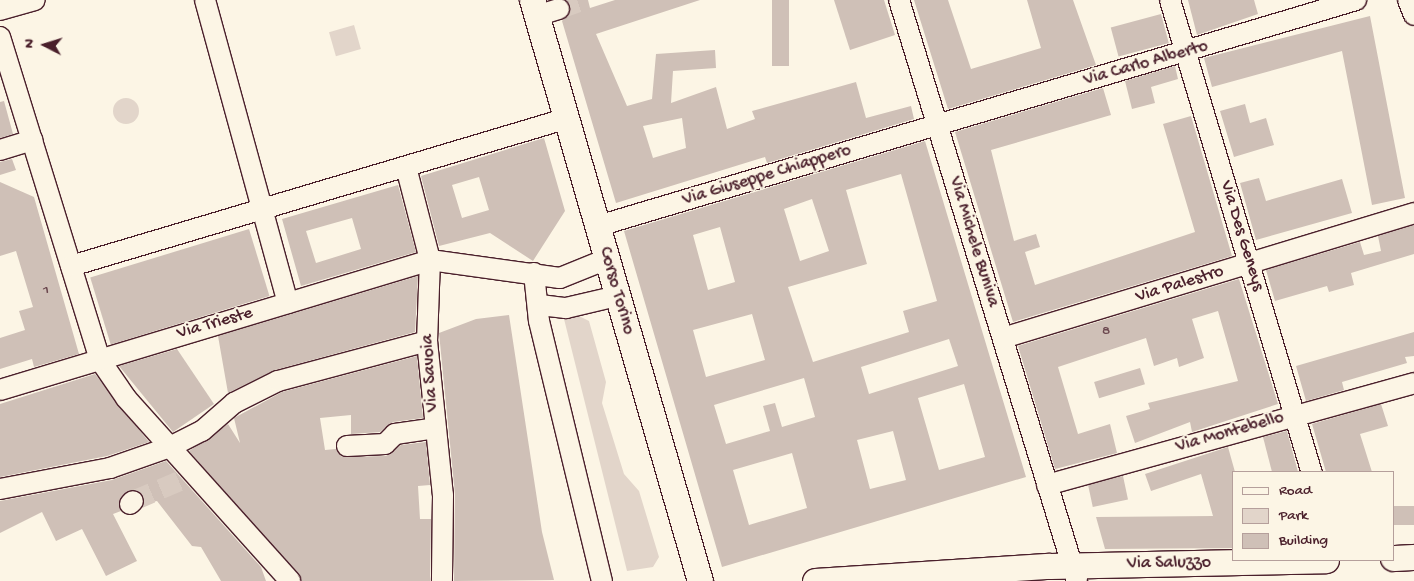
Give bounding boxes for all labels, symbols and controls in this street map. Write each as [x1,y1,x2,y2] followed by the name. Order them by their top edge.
[20,20,70,70] north arrow
[1081,36,1211,92] street label: Via Carlo Alberto
[21,38,38,49] text: N
[680,140,854,212] street label: Via Giuseppe Chiappero
[943,174,1003,310] street label: Via Michele Buniva
[1214,178,1268,294] street label: Via Des Geneys
[593,245,639,337] street label: Corso Torino
[1133,261,1227,309] street label: Via Palestro
[43,282,49,300] house number: 1
[175,303,255,345] street label: Via Trieste
[1102,323,1110,341] house number: 8
[418,333,444,413] street label: Via Savoia
[1174,407,1286,459] street label: Via Montebello
[1232,471,1394,561] legend
[1279,482,1312,500] text: Road
[1279,507,1308,525] text: Park
[1279,532,1328,550] text: Building
[1127,552,1211,576] street label: Via Saluzzo

